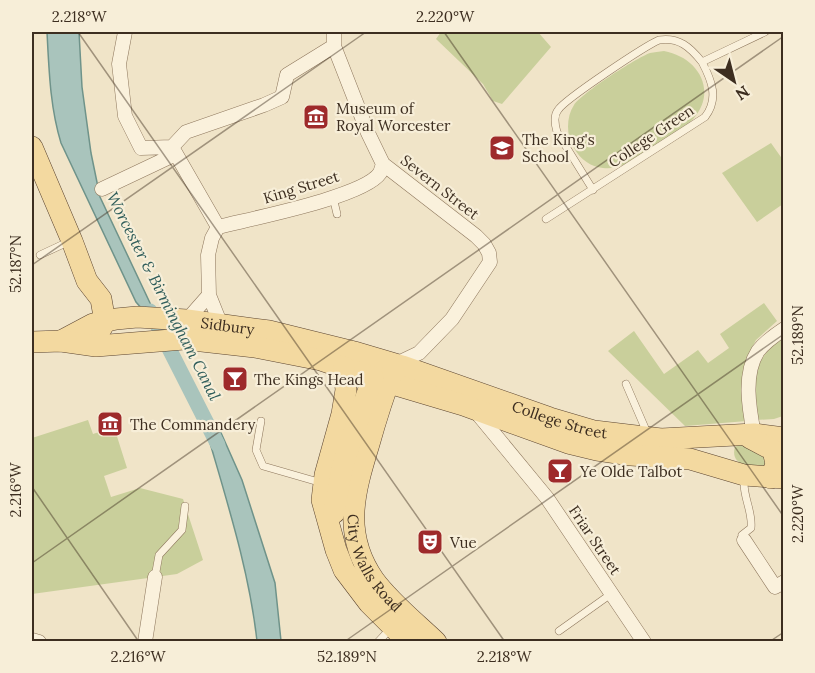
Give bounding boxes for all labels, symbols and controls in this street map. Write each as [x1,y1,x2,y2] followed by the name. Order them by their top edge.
[52,7,107,26] text: 2.218°W
[416,7,475,26] text: 2.220°W
[704,51,764,111] north arrow
[732,82,753,105] text: N
[336,99,451,135] place label: Museum of Royal Worcester
[605,100,697,172] street label: College Green
[301,102,331,132] museum icon: Museum of Royal Worcester
[522,130,595,166] place label: The King's School
[487,133,517,163] school or university icon: The King's School
[397,150,483,224] street label: Severn Street
[261,166,341,208] street label: King Street
[103,188,226,404] water label: Worcester & Birmingham Canal
[6,235,25,293] text: 52.187°N
[788,305,807,365] text: 52.189°N
[200,312,256,338] street label: Sidbury
[220,364,250,394] bar icon: The Kings Head
[254,370,364,389] place label: The Kings Head
[510,396,608,442] street label: College Street
[95,409,125,439] museum icon: The Commandery
[130,415,255,434] place label: The Commandery
[545,456,575,486] bar icon: Ye Olde Talbot
[6,461,25,517] text: 2.216°W
[579,462,682,481] place label: Ye Olde Talbot
[788,484,807,543] text: 2.220°W
[565,502,625,578] street label: Friar Street
[344,514,406,615] street label: City Walls Road
[415,527,445,557] theatre icon: Vue
[449,533,477,552] place label: Vue
[111,647,167,666] text: 2.216°W
[317,647,377,666] text: 52.189°N
[477,647,532,666] text: 2.218°W

